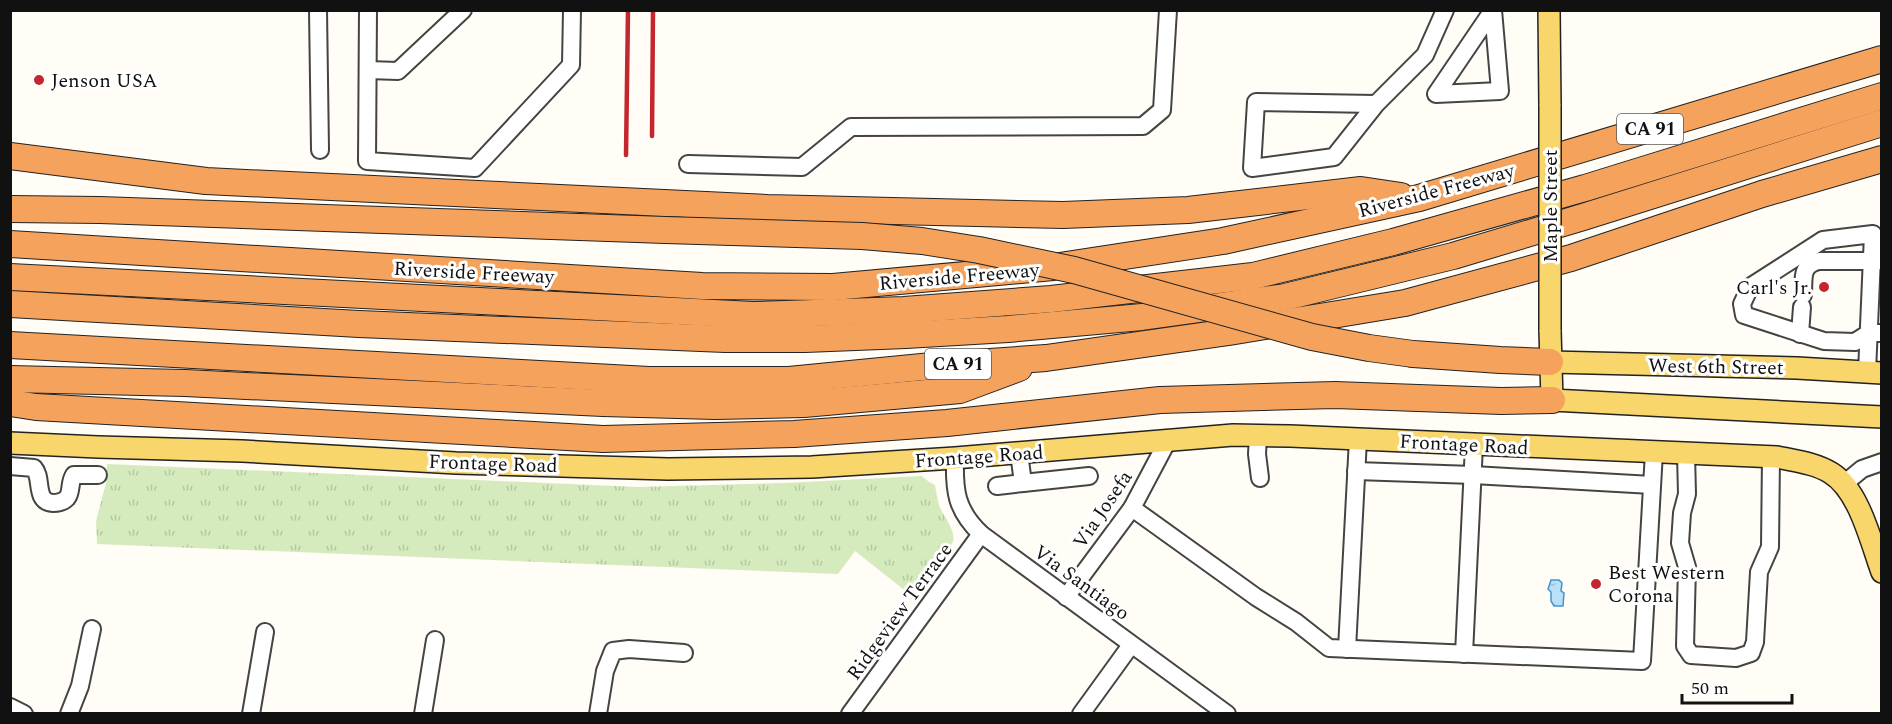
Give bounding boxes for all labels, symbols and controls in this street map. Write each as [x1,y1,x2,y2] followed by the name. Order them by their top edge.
[51,66,157,96] place label: Jenson USA
[32,73,46,87] marker: Jenson USA
[1617,114,1683,144] road number: CA 91
[1536,149,1566,263] street label: Maple Street
[1355,155,1519,226] street label: Riverside Freeway
[393,254,556,292] street label: Riverside Freeway
[878,255,1042,299] street label: Riverside Freeway
[1736,273,1812,303] place label: Carl's Jr.
[1817,280,1831,294] marker: Carl's Jr.
[925,349,991,379] road number: CA 91
[1648,351,1784,383] street label: West 6th Street
[1399,427,1529,463] street label: Frontage Road
[914,438,1045,476] street label: Frontage Road
[428,447,558,481] street label: Frontage Road
[1066,464,1140,555] street label: Via Josefa
[839,536,960,687] street label: Ridgeview Terrace
[1027,538,1136,628] street label: Via Santiago
[1608,558,1725,611] place label: Best Western Corona
[1589,577,1603,591] marker: Best Western Corona
[1682,667,1792,705] scale bar
[1691,675,1729,702] text: 50 m

